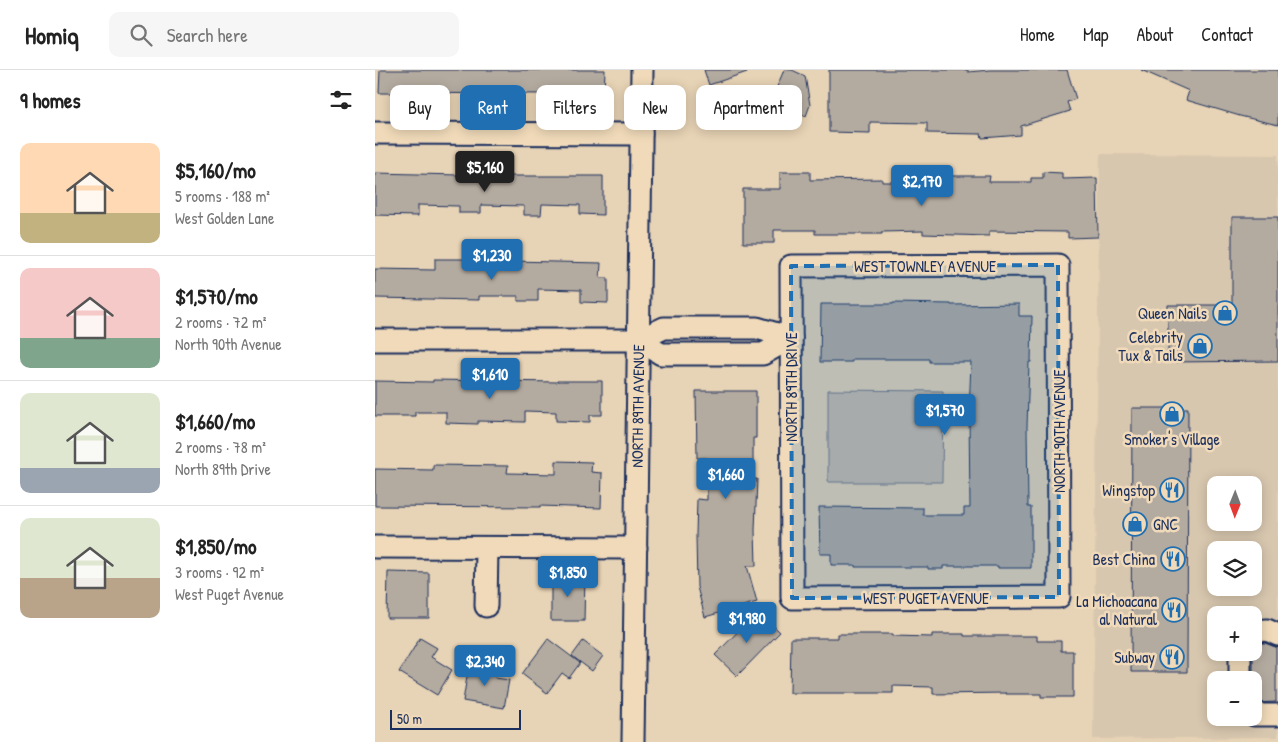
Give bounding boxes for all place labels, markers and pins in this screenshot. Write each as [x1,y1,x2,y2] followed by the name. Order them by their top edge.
[444,150,526,193] pin: $5,160
[881,164,963,207] pin: $2,170
[451,238,533,281] pin: $1,230
[1212,300,1238,326] shop icon: Queen Nails
[1138,302,1207,324] place label: Queen Nails
[1118,326,1183,366] place label: Celebrity Tux & Tails
[1187,333,1213,359] shop icon: Celebrity Tux & Tails
[449,358,531,400] pin: $1,610
[904,394,986,436] pin: $1,570
[1159,401,1185,427] shop icon: Smoker's Village
[1124,428,1220,450] place label: Smoker's Village
[685,458,767,500] pin: $1,660
[1159,477,1185,503] restaurant icon: Wingstop
[1102,479,1155,501] place label: Wingstop
[1122,511,1148,537] shop icon: GNC
[1153,513,1178,535] place label: GNC
[1160,546,1186,572] restaurant icon: Best China
[1093,548,1155,570] place label: Best China
[527,556,609,598] pin: $1,850
[1076,590,1158,630] place label: La Michoacana al Natural
[1161,597,1187,623] restaurant icon: La Michoacana al Natural
[706,602,788,644] pin: $1,980
[444,644,526,687] pin: $2,340
[1159,644,1185,670] restaurant icon: Subway
[1114,646,1155,668] place label: Subway

